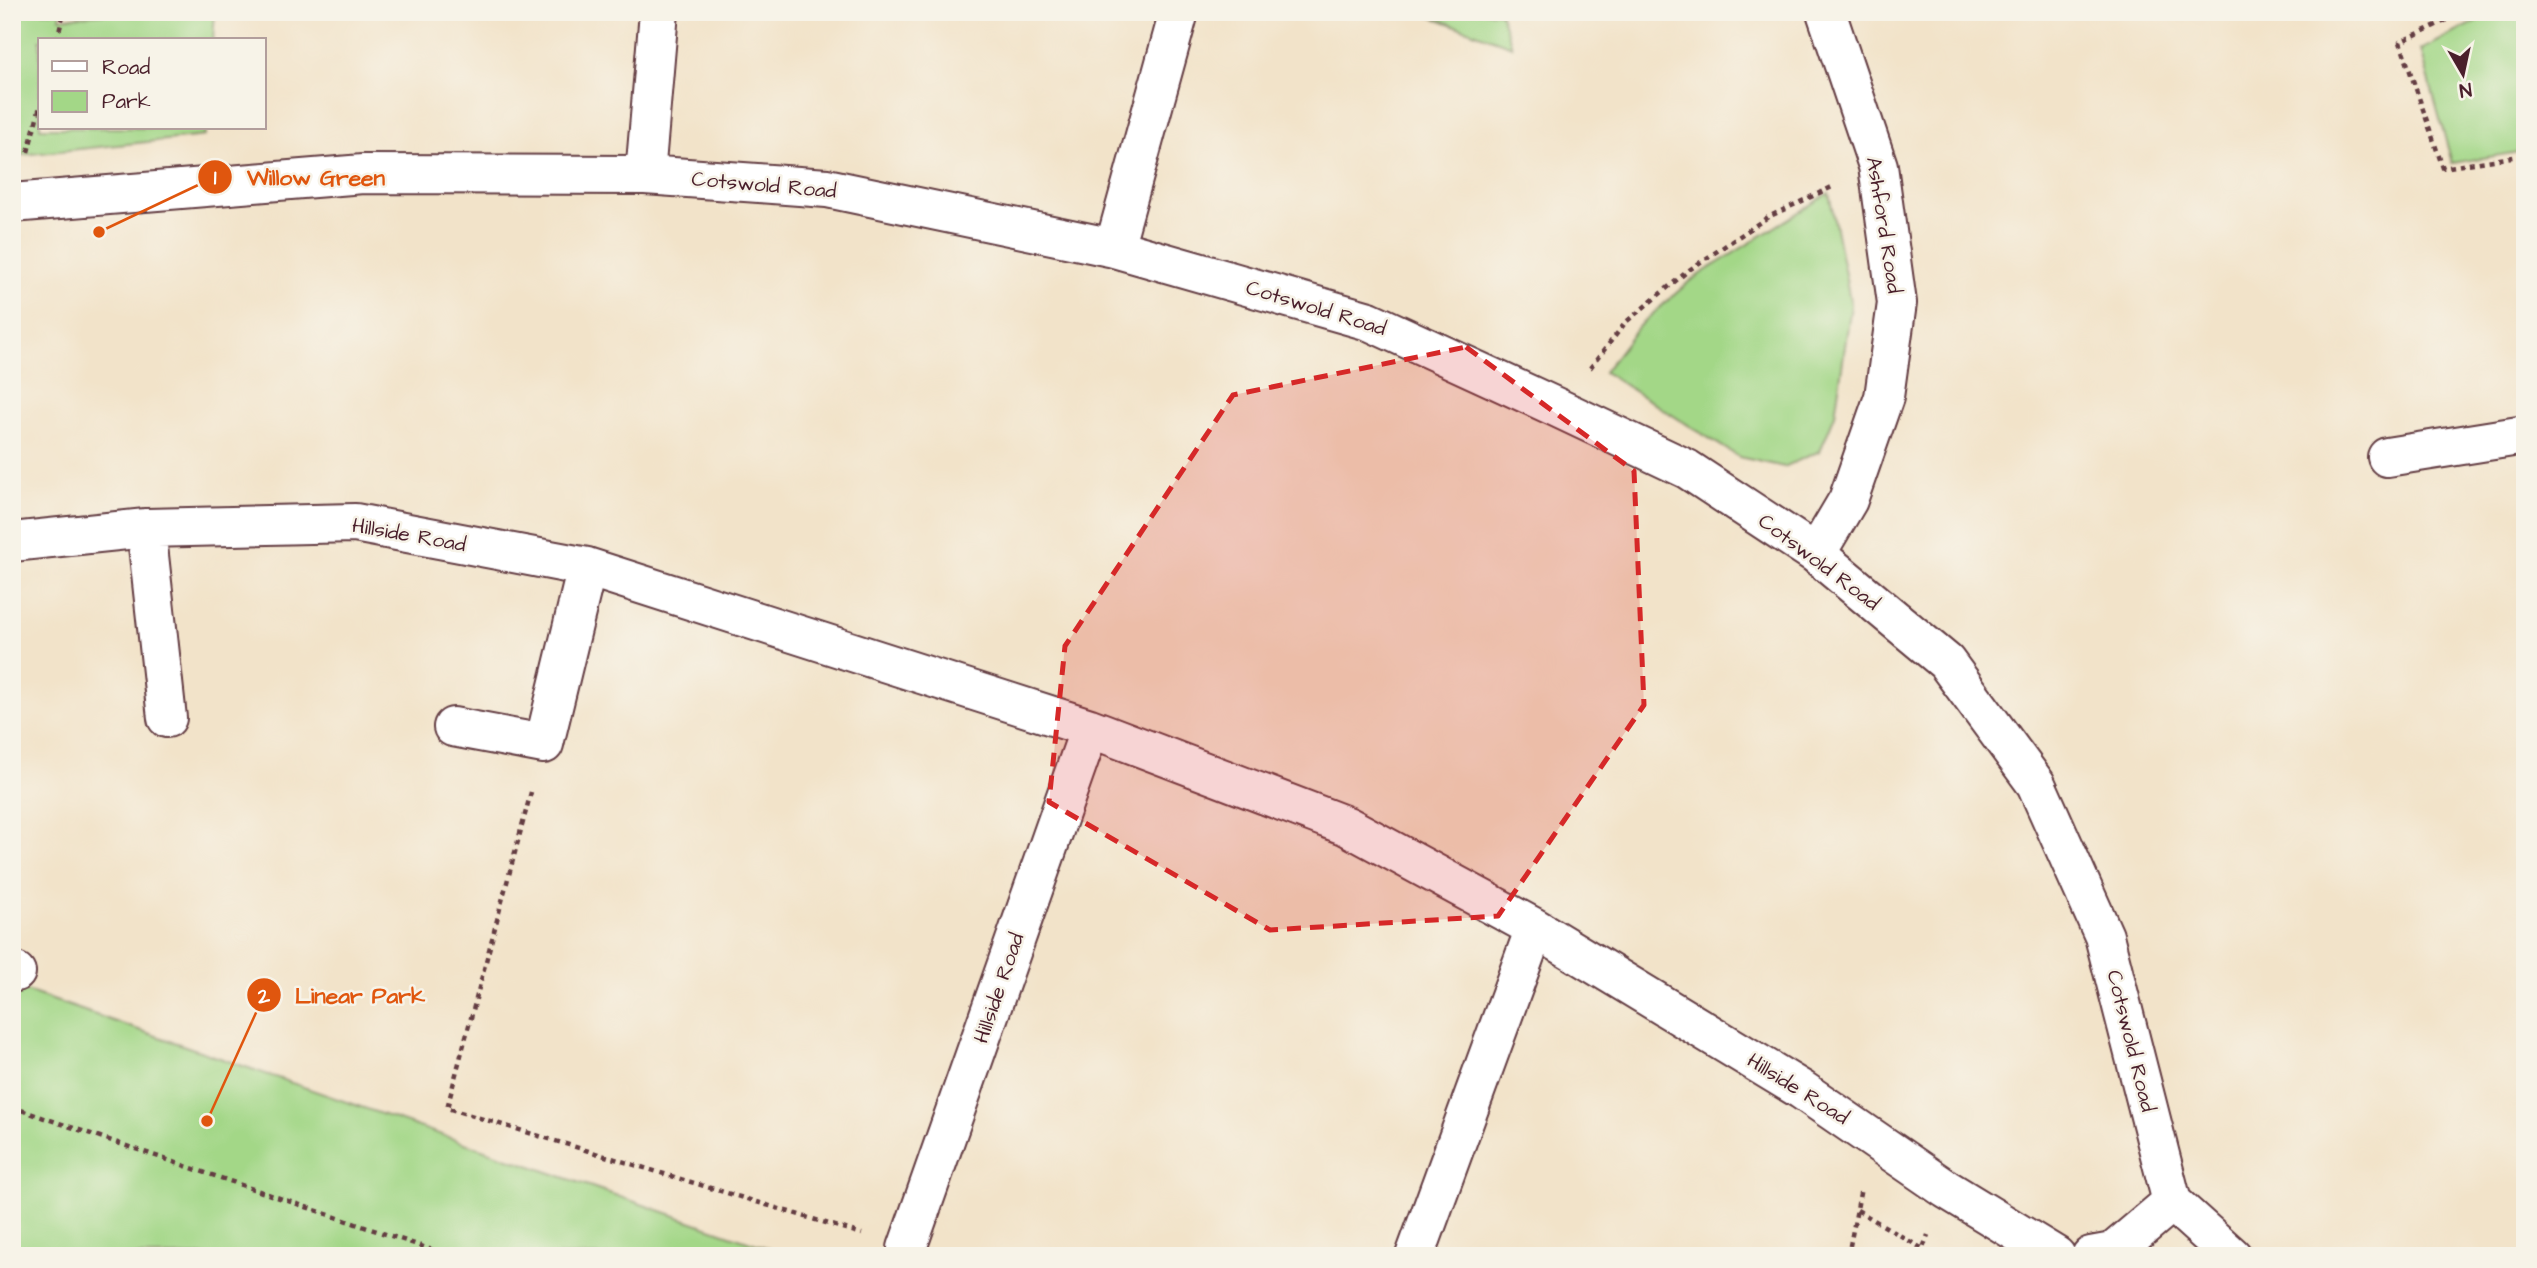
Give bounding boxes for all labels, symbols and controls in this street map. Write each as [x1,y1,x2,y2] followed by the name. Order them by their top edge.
[38,38,266,130] legend
[2428,38,2498,108] north arrow
[102,53,150,82] text: Road
[2457,75,2473,104] text: N
[102,87,151,116] text: Park
[198,155,399,199] callout: Willow Green
[1859,155,1909,295] street label: Ashford Road
[246,162,386,194] text: Willow Green
[214,163,217,192] text: 1
[690,164,838,206] street label: Cotswold Road
[1242,273,1390,343] street label: Cotswold Road
[1752,507,1886,617] street label: Cotswold Road
[350,511,468,559] street label: Hillside Road
[967,929,1032,1047] street label: Hillside Road
[2099,967,2163,1115] street label: Cotswold Road
[246,973,440,1017] callout: Linear Park
[295,980,426,1012] text: Linear Park
[257,982,271,1011] text: 2
[1742,1046,1855,1132] street label: Hillside Road

